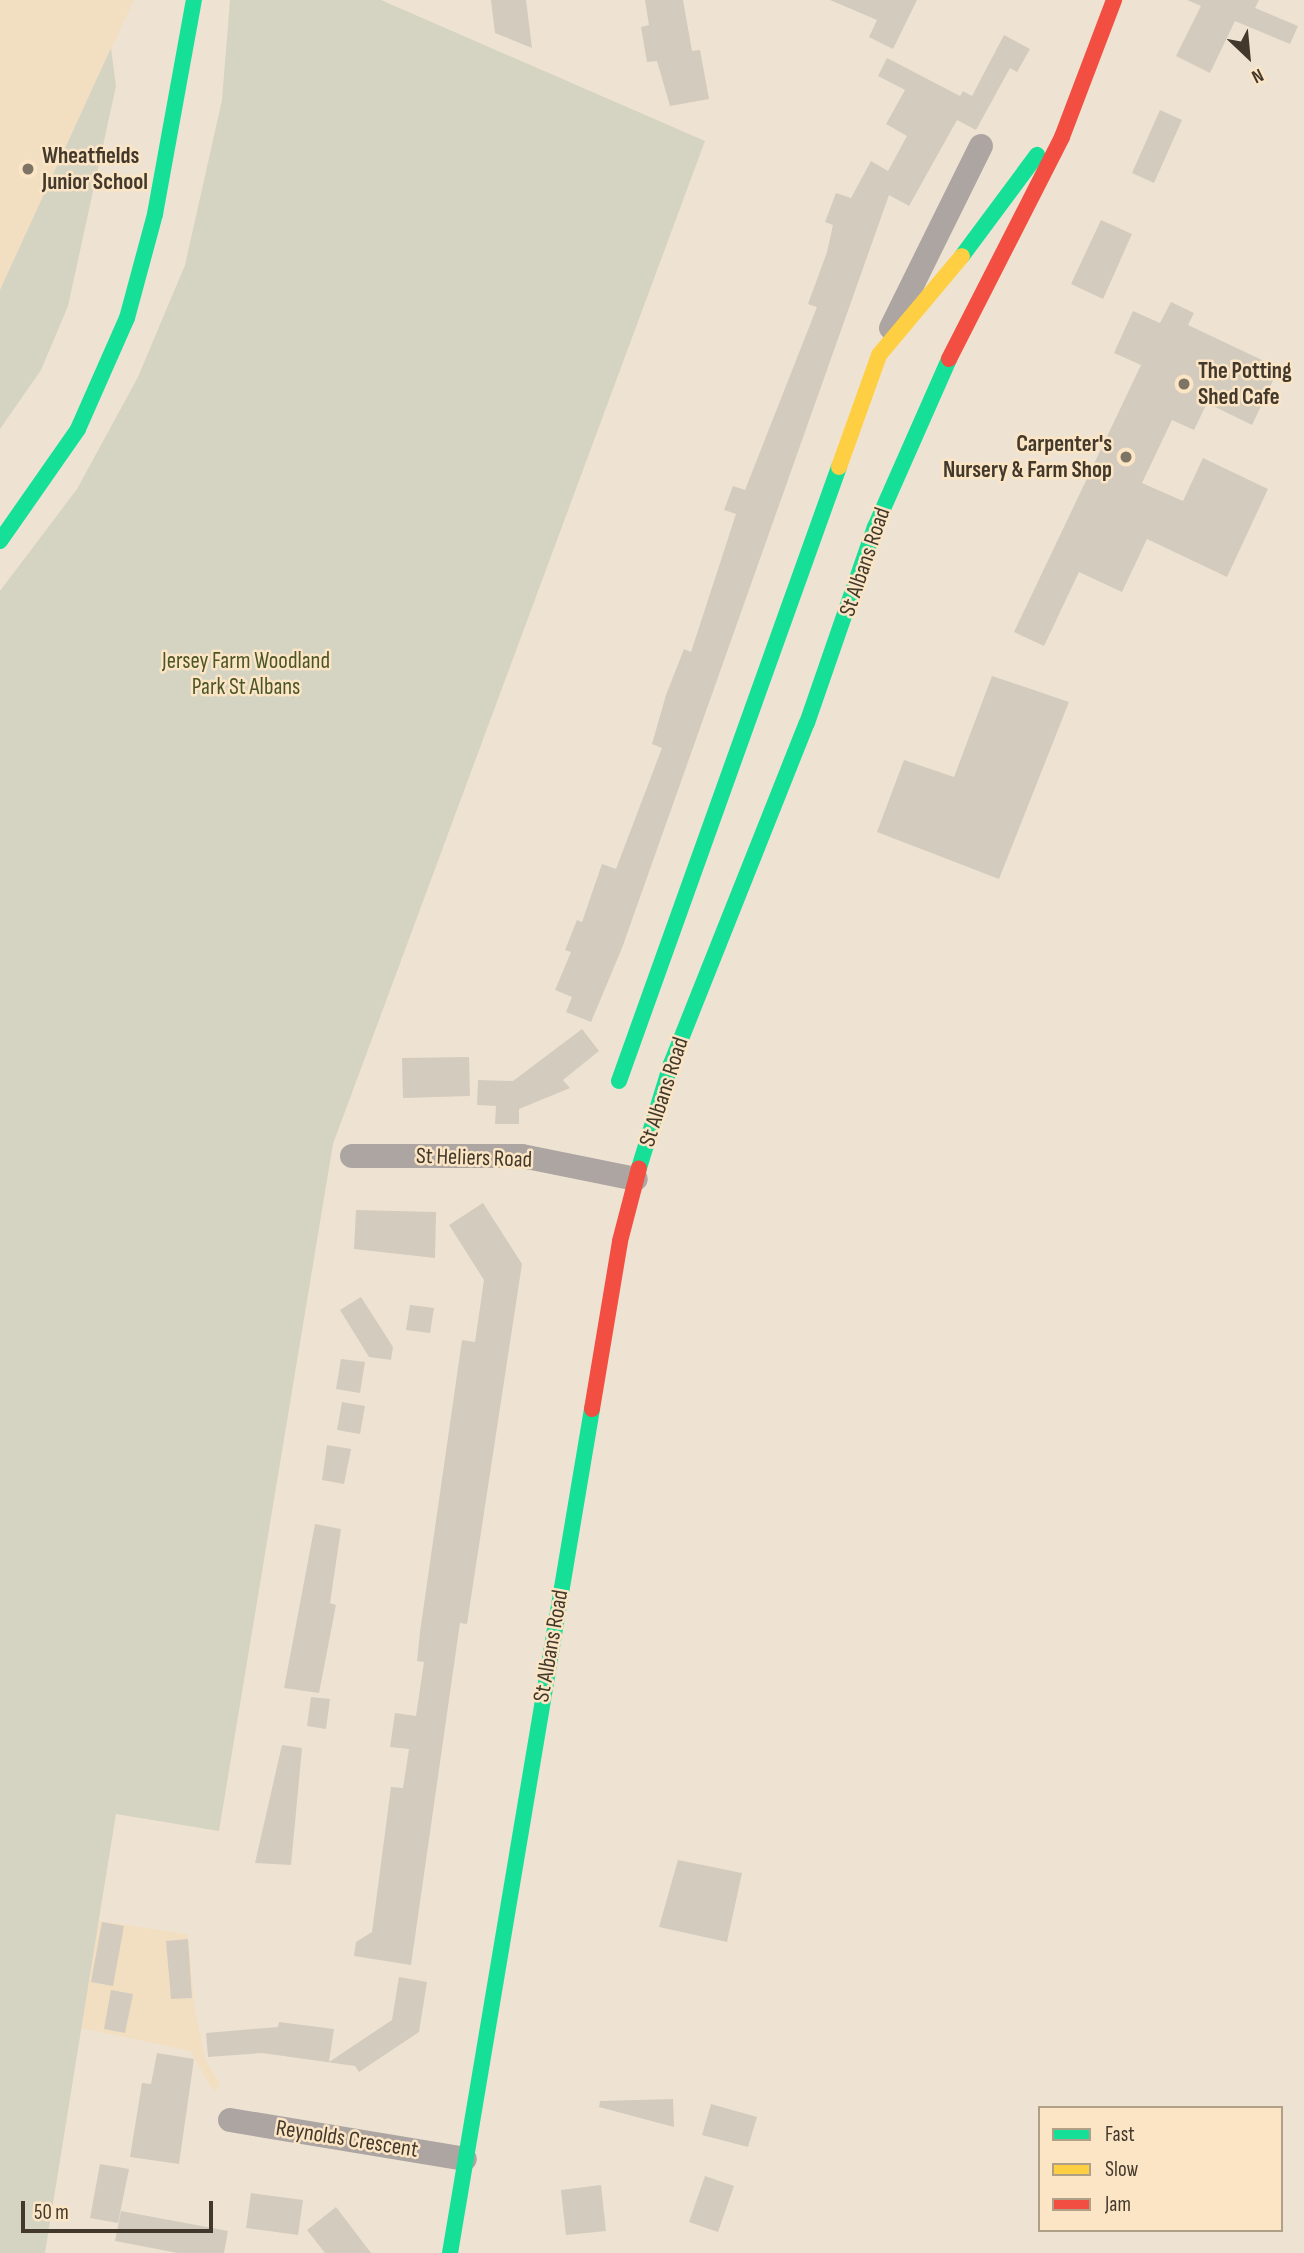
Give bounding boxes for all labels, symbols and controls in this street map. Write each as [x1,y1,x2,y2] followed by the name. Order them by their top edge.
[1213,21,1283,91] north arrow
[1248,63,1267,88] text: N
[42,142,148,196] place label: Wheatfields Junior School
[20,161,36,177] marker: Wheatfields Junior School
[1198,357,1292,411] place label: The Potting Shed Cafe
[1176,376,1192,392] marker: The Potting Shed Cafe
[943,430,1112,484] place label: Carpenter's Nursery & Farm Shop
[1118,449,1134,465] marker: Carpenter's Nursery & Farm Shop
[833,504,897,620] street label: St Albans Road
[162,647,330,701] park label: Jersey Farm Woodland Park St Albans
[633,1034,695,1150] street label: St Albans Road
[415,1142,533,1174] street label: St Heliers Road
[528,1588,574,1704] street label: St Albans Road
[1038,2106,1283,2232] legend
[274,2114,420,2164] street label: Reynolds Crescent
[1105,2122,1135,2147] text: Fast
[1105,2157,1138,2182] text: Slow
[24,2186,217,2230] scale bar
[1105,2192,1131,2217] text: Jam
[34,2200,69,2225] text: 50 m

